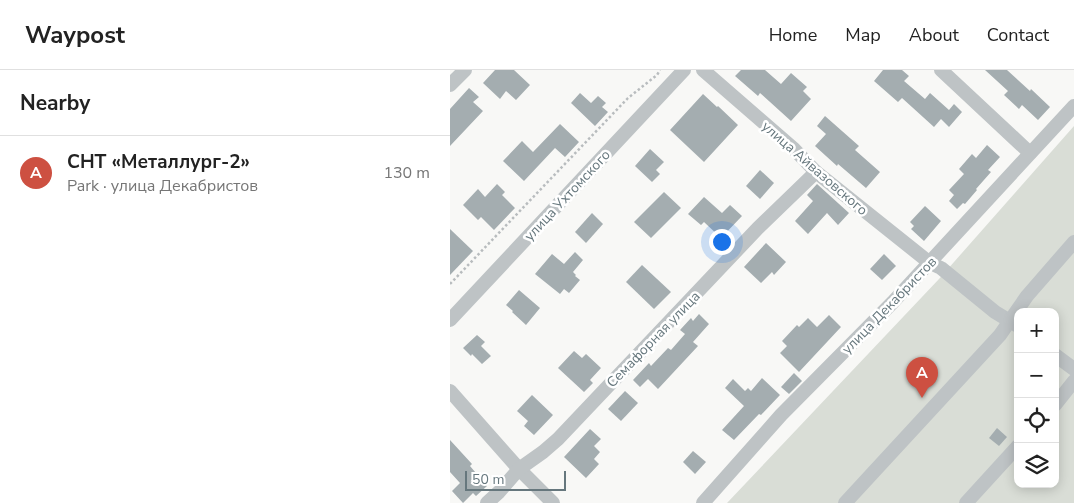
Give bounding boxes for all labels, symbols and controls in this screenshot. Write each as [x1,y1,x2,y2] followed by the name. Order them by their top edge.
[25,19,125,51] text: Waypost
[769,23,817,47] text: Home
[845,23,881,47] text: Map
[909,23,959,47] text: About
[987,23,1049,47] text: Contact
[20,89,90,117] text: Nearby
[758,117,872,220] street label: улица Айвазовского
[520,146,615,245] street label: улица Ухтомского
[67,149,250,175] text: СНТ «Металлург-2»
[30,162,42,184] text: A
[383,162,430,184] text: 130 m
[67,175,258,197] text: Park · улица Декабристов
[709,229,735,255] your location
[838,252,941,358] street label: улица Декабристов
[602,287,704,392] street label: Семафорная улица
[1014,308,1059,488] map controls
[1014,308,1059,353] button: +
[1014,353,1059,398] button: −
[906,357,938,398] pin: A
[1014,398,1059,443] button: locate
[1014,443,1059,488] button: layers
[465,468,566,491] scale bar
[472,470,504,489] text: 50 m

